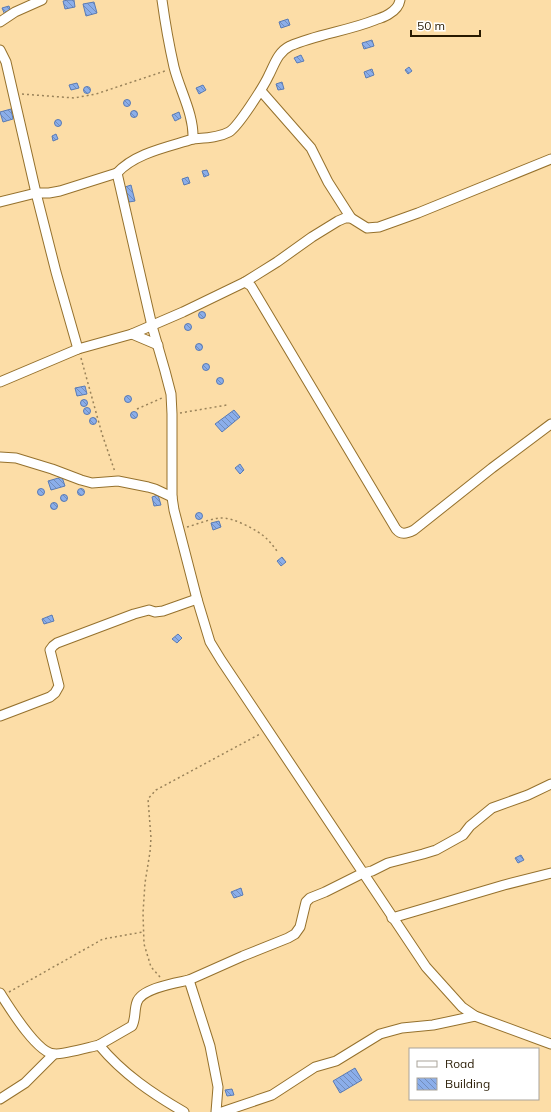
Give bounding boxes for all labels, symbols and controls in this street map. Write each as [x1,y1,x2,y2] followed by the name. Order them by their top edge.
[411,12,480,38] scale bar
[417,18,445,33] text: 50 m
[409,1048,539,1100] legend
[445,1056,474,1071] text: Road
[445,1076,490,1091] text: Building

